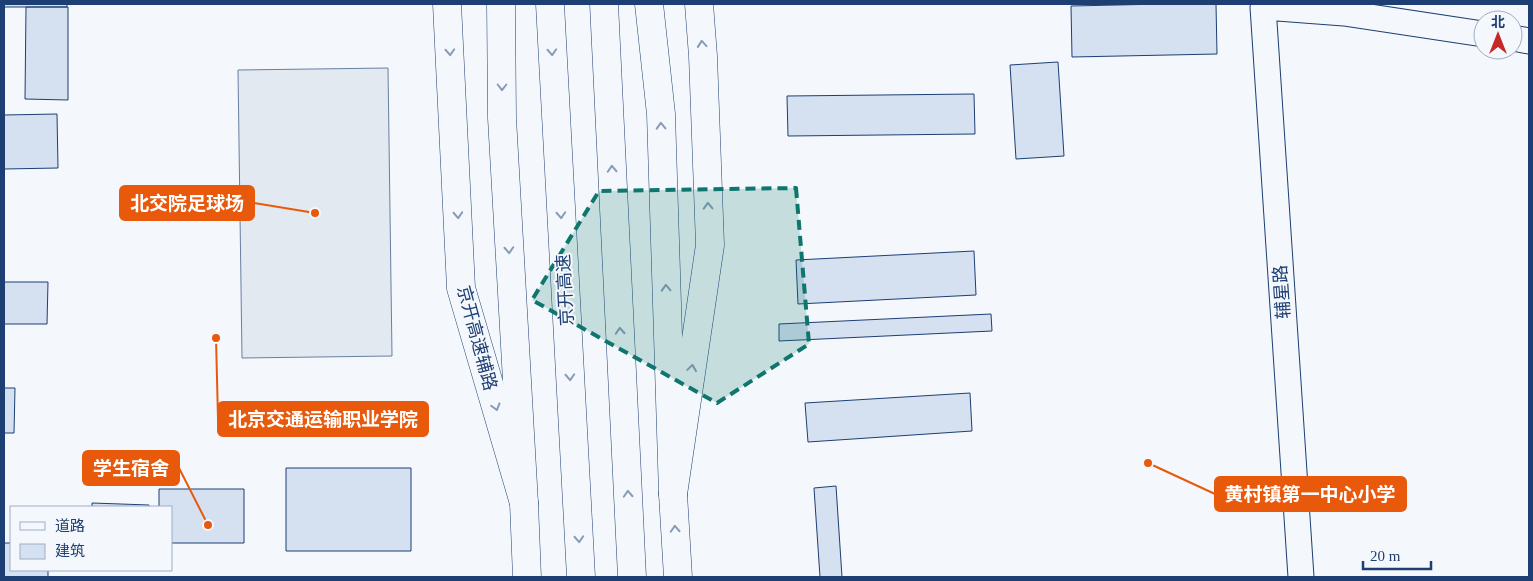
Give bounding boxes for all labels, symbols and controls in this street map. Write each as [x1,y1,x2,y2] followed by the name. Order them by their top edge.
[1473,10,1523,60] north arrow
[1491,15,1505,30] text: 北
[697,40,708,48] one-way arrow
[444,49,455,57] one-way arrow
[547,49,558,57] one-way arrow
[497,84,507,92] one-way arrow
[656,121,666,129] one-way arrow
[607,165,617,172] one-way arrow
[120,186,254,220] callout: 北交院足球场
[130,193,244,214] text: 北交院足球场
[703,202,714,210] one-way arrow
[452,211,463,219] one-way arrow
[556,211,567,219] one-way arrow
[504,246,515,254] one-way arrow
[553,254,577,326] street label: 京开高速
[1270,264,1294,320] street label: 辅星路
[453,283,501,393] street label: 京开高速辅路
[661,284,672,292] one-way arrow
[614,327,625,335] one-way arrow
[686,363,696,372] one-way arrow
[564,373,575,381] one-way arrow
[218,402,428,436] callout: 北京交通运输职业学院
[490,403,500,411] one-way arrow
[228,409,418,430] text: 北京交通运输职业学院
[83,451,179,485] callout: 学生宿舍
[93,458,169,479] text: 学生宿舍
[1215,477,1406,511] callout: 黄村镇第一中心小学
[1224,484,1396,505] text: 黄村镇第一中心小学
[622,489,633,497] one-way arrow
[10,506,172,571] legend
[55,518,85,534] text: 道路
[669,524,680,532] one-way arrow
[573,535,584,543] one-way arrow
[1363,538,1430,570] scale bar
[55,543,85,559] text: 建筑
[1370,548,1401,564] text: 20 m

